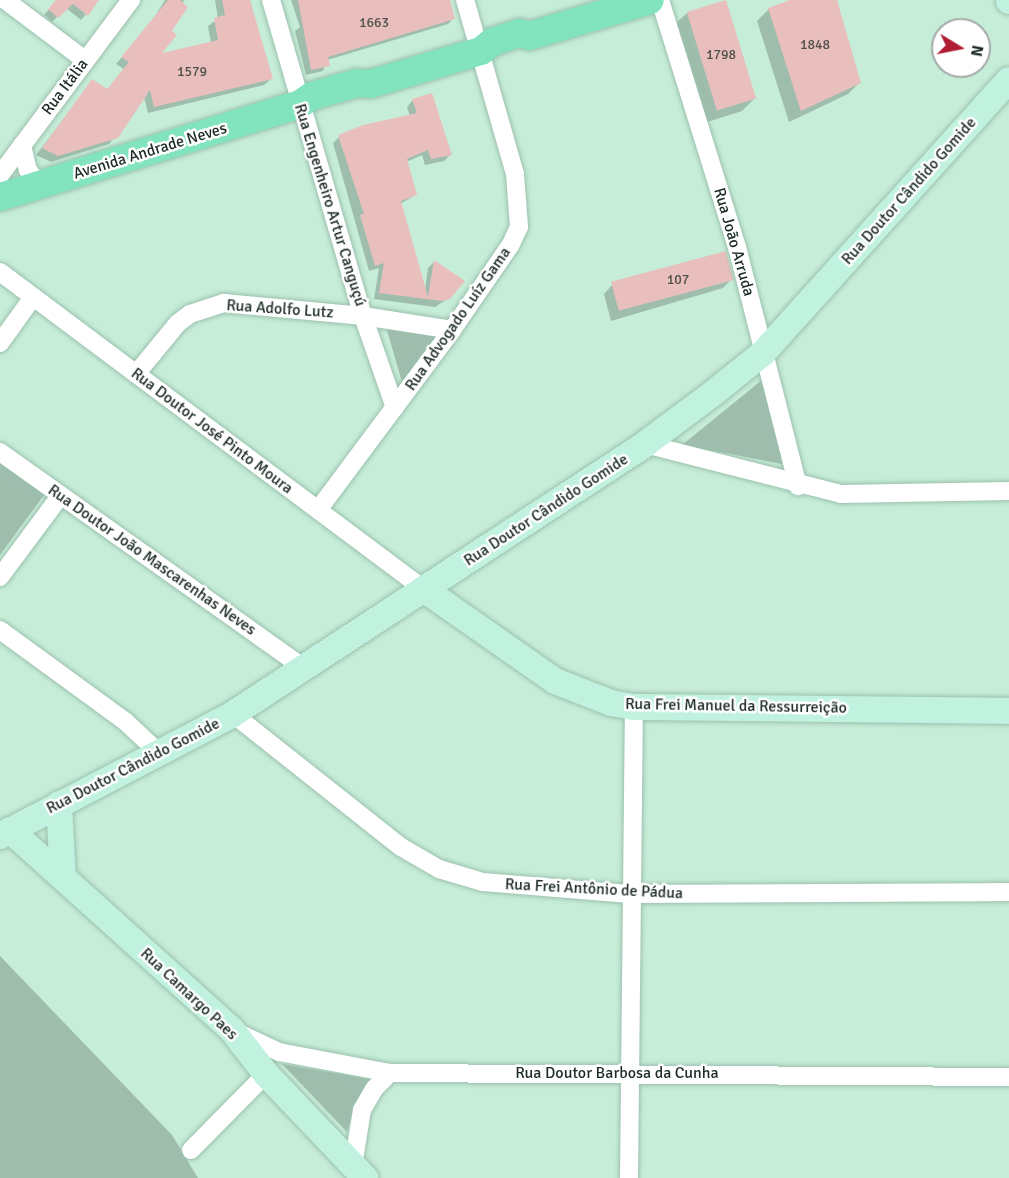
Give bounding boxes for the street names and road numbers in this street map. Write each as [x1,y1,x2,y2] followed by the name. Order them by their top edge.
[38,55,92,119] street label: Rua Itália
[290,101,370,309] street label: Rua Engenheiro Artur Canguçú
[838,113,980,269] street label: Rua Doutor Cândido Gomide
[71,119,229,183] street label: Avenida Andrade Neves
[709,186,759,298] street label: Rua João Arruda
[401,243,515,395] street label: Rua Advogado Luíz Gama
[226,296,334,322] street label: Rua Adolfo Lutz
[127,364,297,498] street label: Rua Doutor José Pinto Moura
[460,450,632,570] street label: Rua Doutor Cândido Gomide
[44,481,260,639] street label: Rua Doutor João Mascarenhas Neves
[625,694,847,718] street label: Rua Frei Manuel da Ressurreição
[43,714,223,818] street label: Rua Doutor Cândido Gomide
[504,875,684,903] street label: Rua Frei Antônio de Pádua
[136,944,242,1044] street label: Rua Camargo Paes
[515,1063,719,1083] street label: Rua Doutor Barbosa da Cunha

